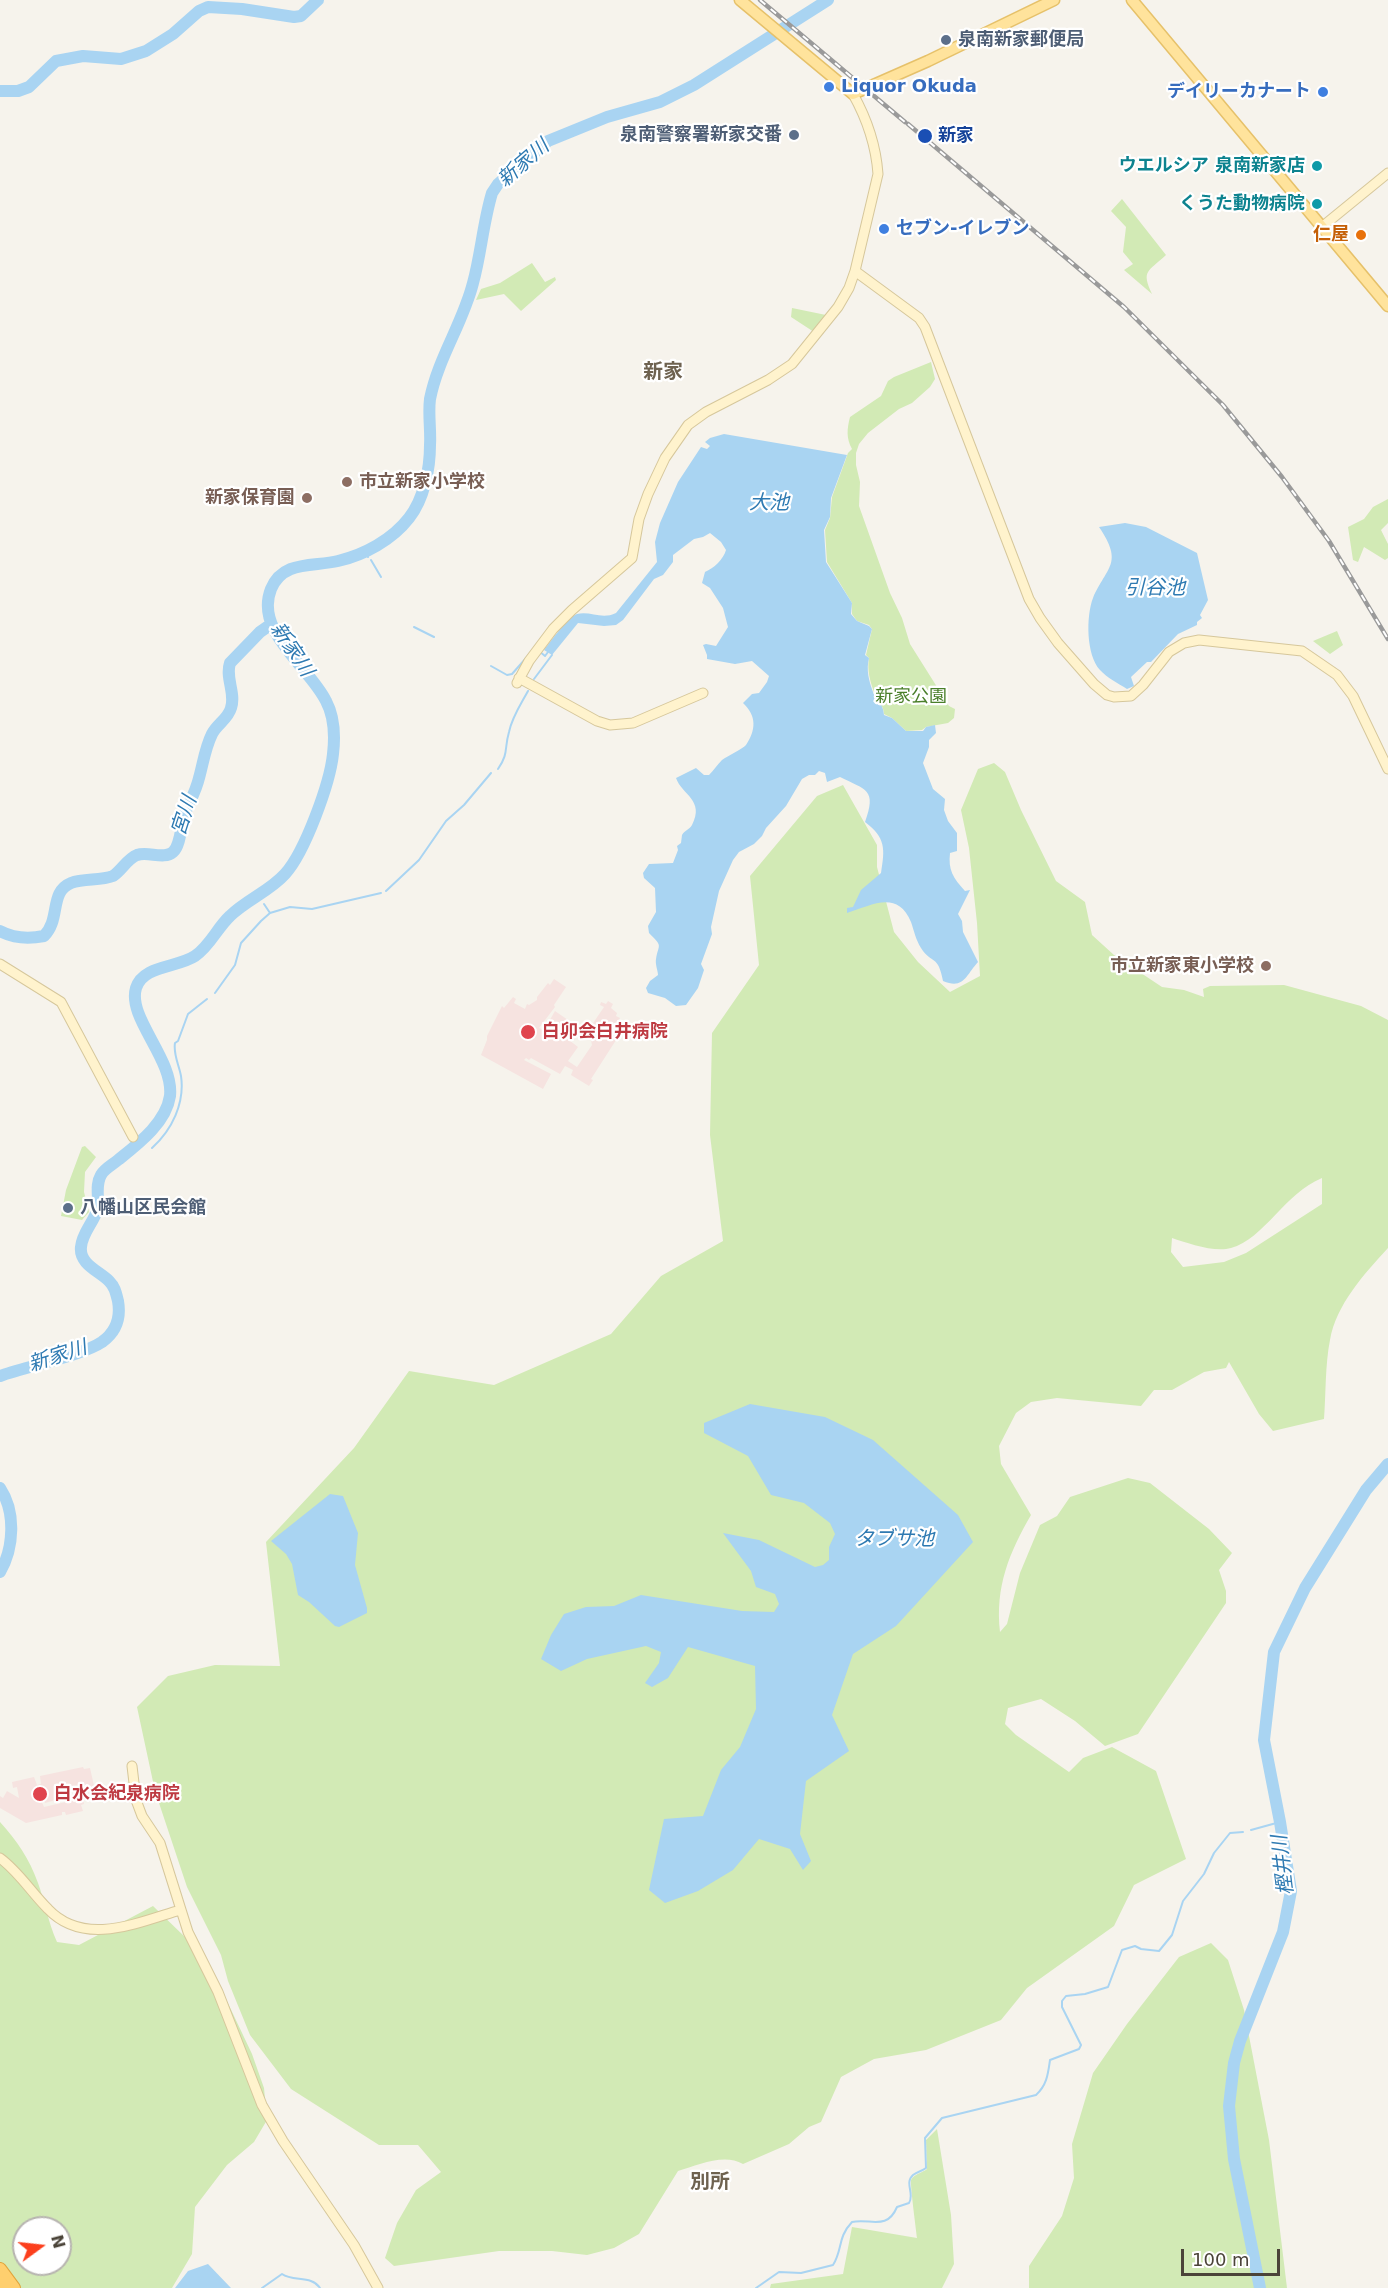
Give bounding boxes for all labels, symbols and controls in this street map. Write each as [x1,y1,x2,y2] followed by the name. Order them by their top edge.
[958,29,1084,51] place label: 泉南新家郵便局
[939,33,953,47] marker: 泉南新家郵便局
[841,76,977,98] place label: Liquor Okuda
[822,80,836,94] marker: Liquor Okuda
[1167,81,1311,103] place label: デイリーカナート
[1316,85,1330,99] marker: デイリーカナート
[620,124,782,146] place label: 泉南警察署新家交番
[938,125,974,147] place label: 新家
[916,127,934,145] marker: 新家
[787,128,801,142] marker: 泉南警察署新家交番
[493,135,555,193] water label: 新家川
[1119,155,1305,177] place label: ウエルシア 泉南新家店
[1310,159,1324,173] marker: ウエルシア 泉南新家店
[1179,193,1305,215] place label: くうた動物病院
[1310,197,1324,211] marker: くうた動物病院
[896,218,1029,240] place label: セブン-イレブン
[877,222,891,236] marker: セブン-イレブン
[1313,224,1349,246] place label: 仁屋
[1354,228,1368,242] marker: 仁屋
[643,361,683,385] district label: 新家
[359,471,485,493] place label: 市立新家小学校
[340,475,354,489] marker: 市立新家小学校
[205,487,295,509] place label: 新家保育園
[300,491,314,505] marker: 新家保育園
[749,492,789,516] water label: 大池
[1125,577,1185,601] water label: 引谷池
[264,618,318,682] water label: 新家川
[875,686,947,708] park label: 新家公園
[167,793,203,839] water label: 宮川
[1110,955,1254,977] place label: 市立新家東小学校
[1259,959,1273,973] marker: 市立新家東小学校
[542,1021,668,1043] place label: 白卯会白井病院
[519,1023,537,1041] marker: 白卯会白井病院
[80,1197,206,1219] place label: 八幡山区民会館
[61,1201,75,1215] marker: 八幡山区民会館
[26,1336,90,1378] water label: 新家川
[854,1528,934,1552] water label: タブサ池
[54,1783,180,1805] place label: 白水会紀泉病院
[31,1785,49,1803] marker: 白水会紀泉病院
[1268,1834,1300,1896] water label: 樫井川
[690,2171,730,2195] district label: 別所
[12,2216,72,2276] north arrow
[47,2233,69,2251] text: N
[1184,2237,1283,2275] scale bar
[1192,2249,1250,2270] text: 100 m

